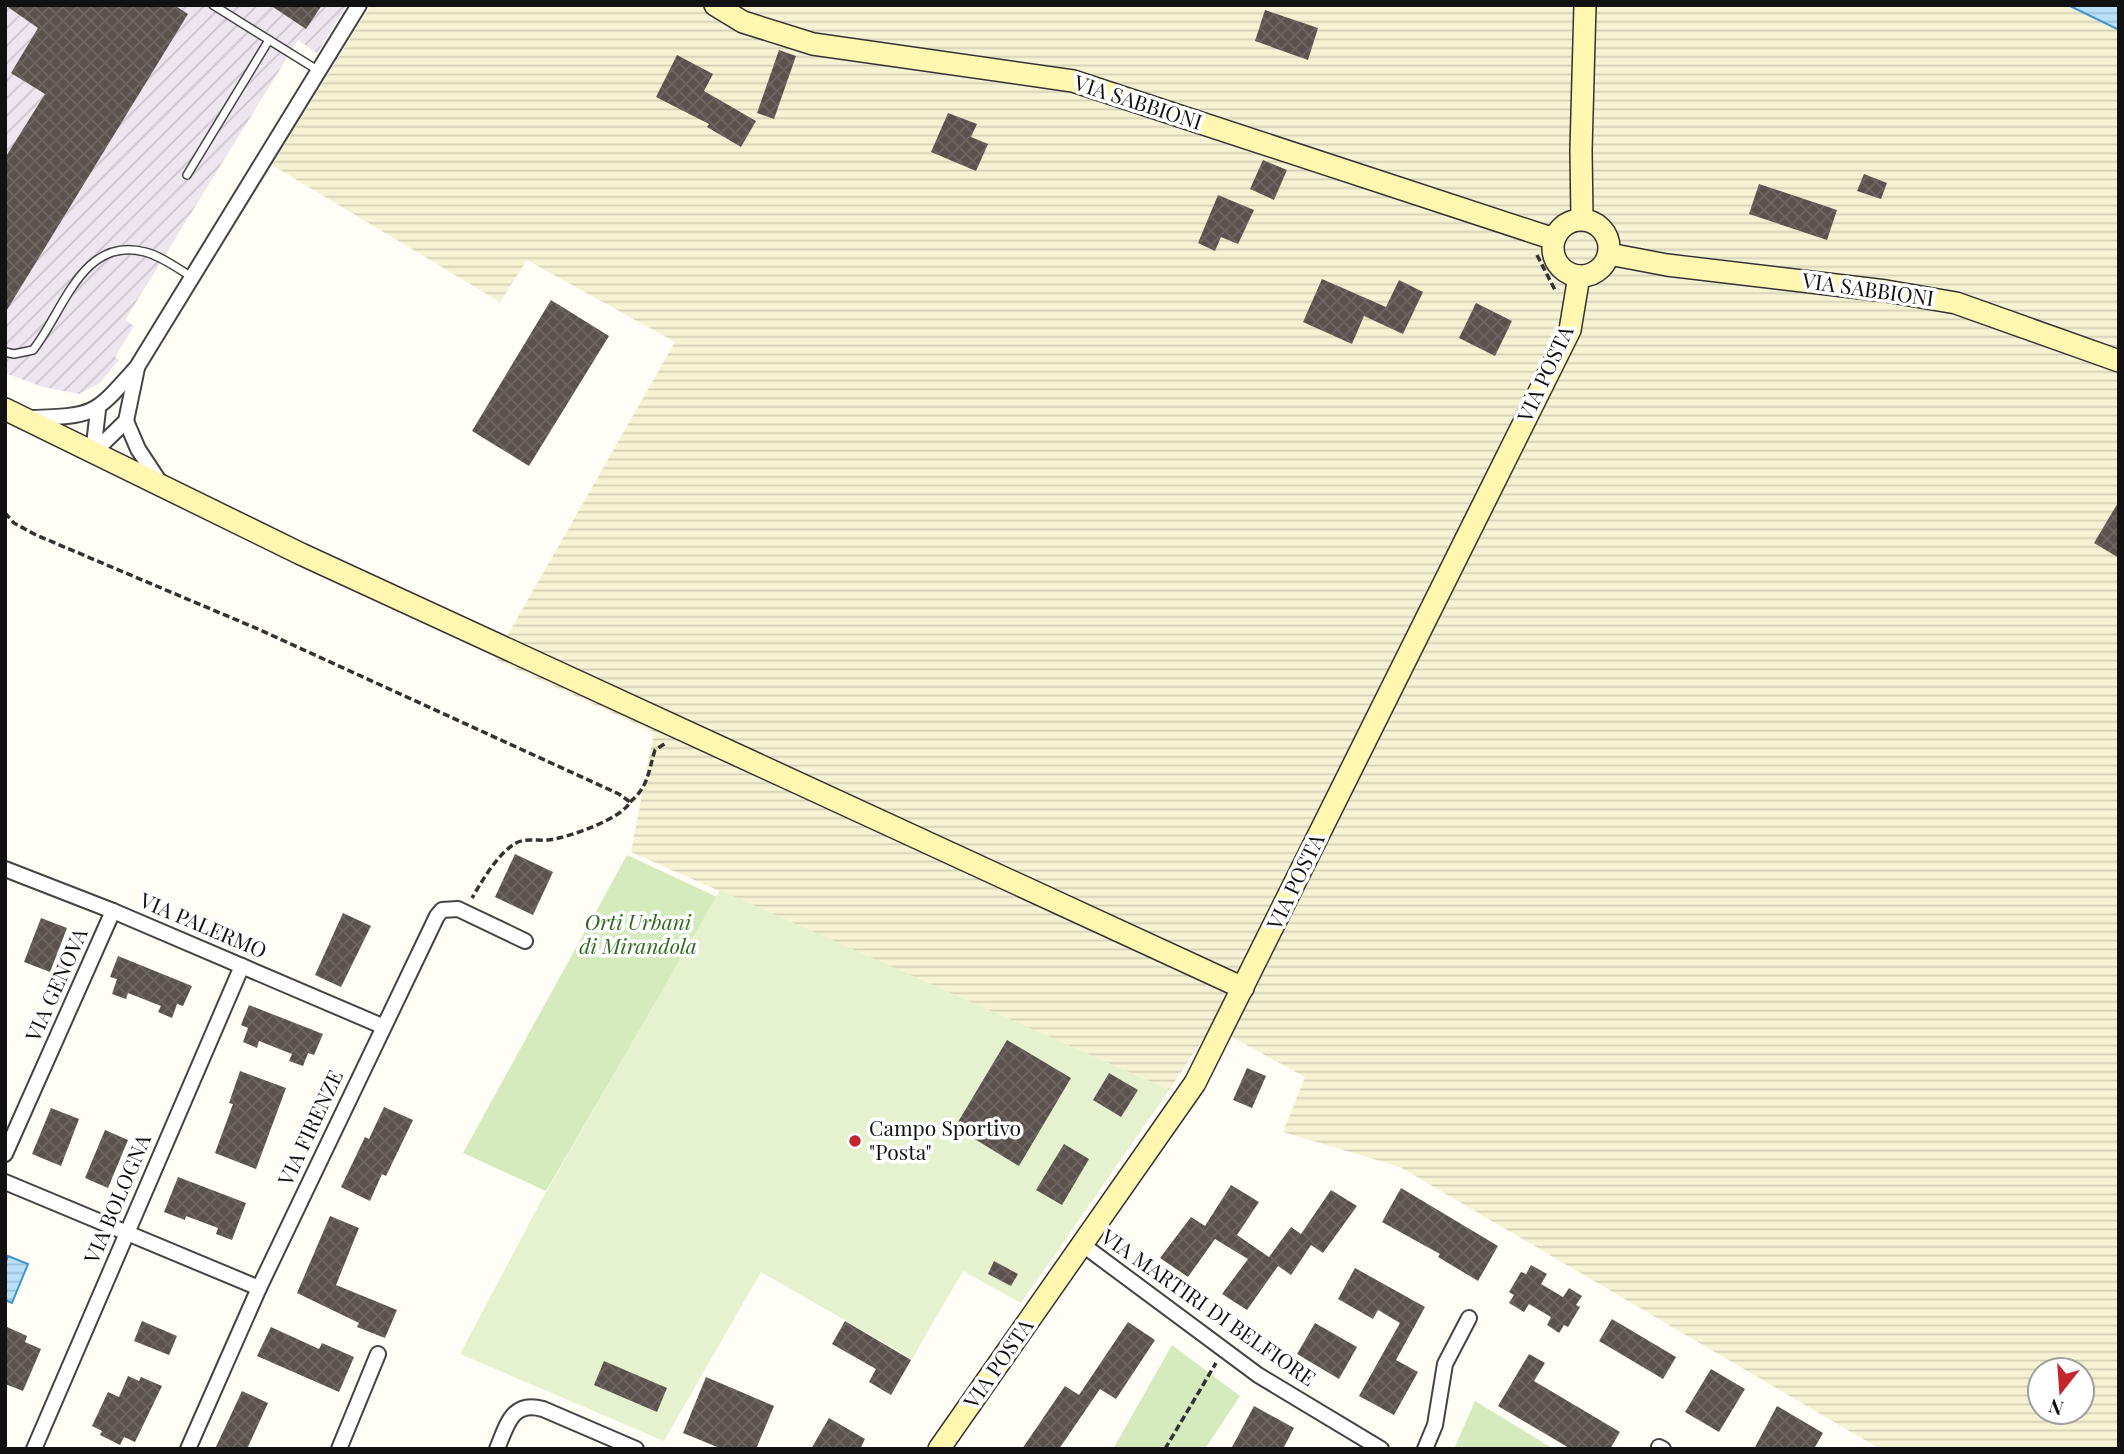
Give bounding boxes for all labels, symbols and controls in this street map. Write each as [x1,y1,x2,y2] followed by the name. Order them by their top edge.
[1070,67,1206,135] street label: VIA SABBIONI
[1799,265,1936,311] street label: VIA SABBIONI
[1509,320,1579,427] street label: VIA POSTA
[1259,828,1330,935] street label: VIA POSTA
[135,884,272,964] street label: VIA PALERMO
[579,907,697,959] park label: Orti Urbani di Mirandola
[17,922,93,1046] street label: VIA GENOVA
[270,1065,348,1190] street label: VIA FIRENZE
[869,1113,1021,1165] place label: Campo Sportivo "Posta"
[76,1129,156,1268] street label: VIA BOLOGNA
[847,1133,863,1149] marker: Campo Sportivo "Posta"
[1096,1221,1322,1391] street label: VIA MARTIRI DI BELFIORE
[956,1312,1039,1414] street label: VIA POSTA
[2026,1356,2096,1426] north arrow
[2045,1394,2066,1423] text: N

